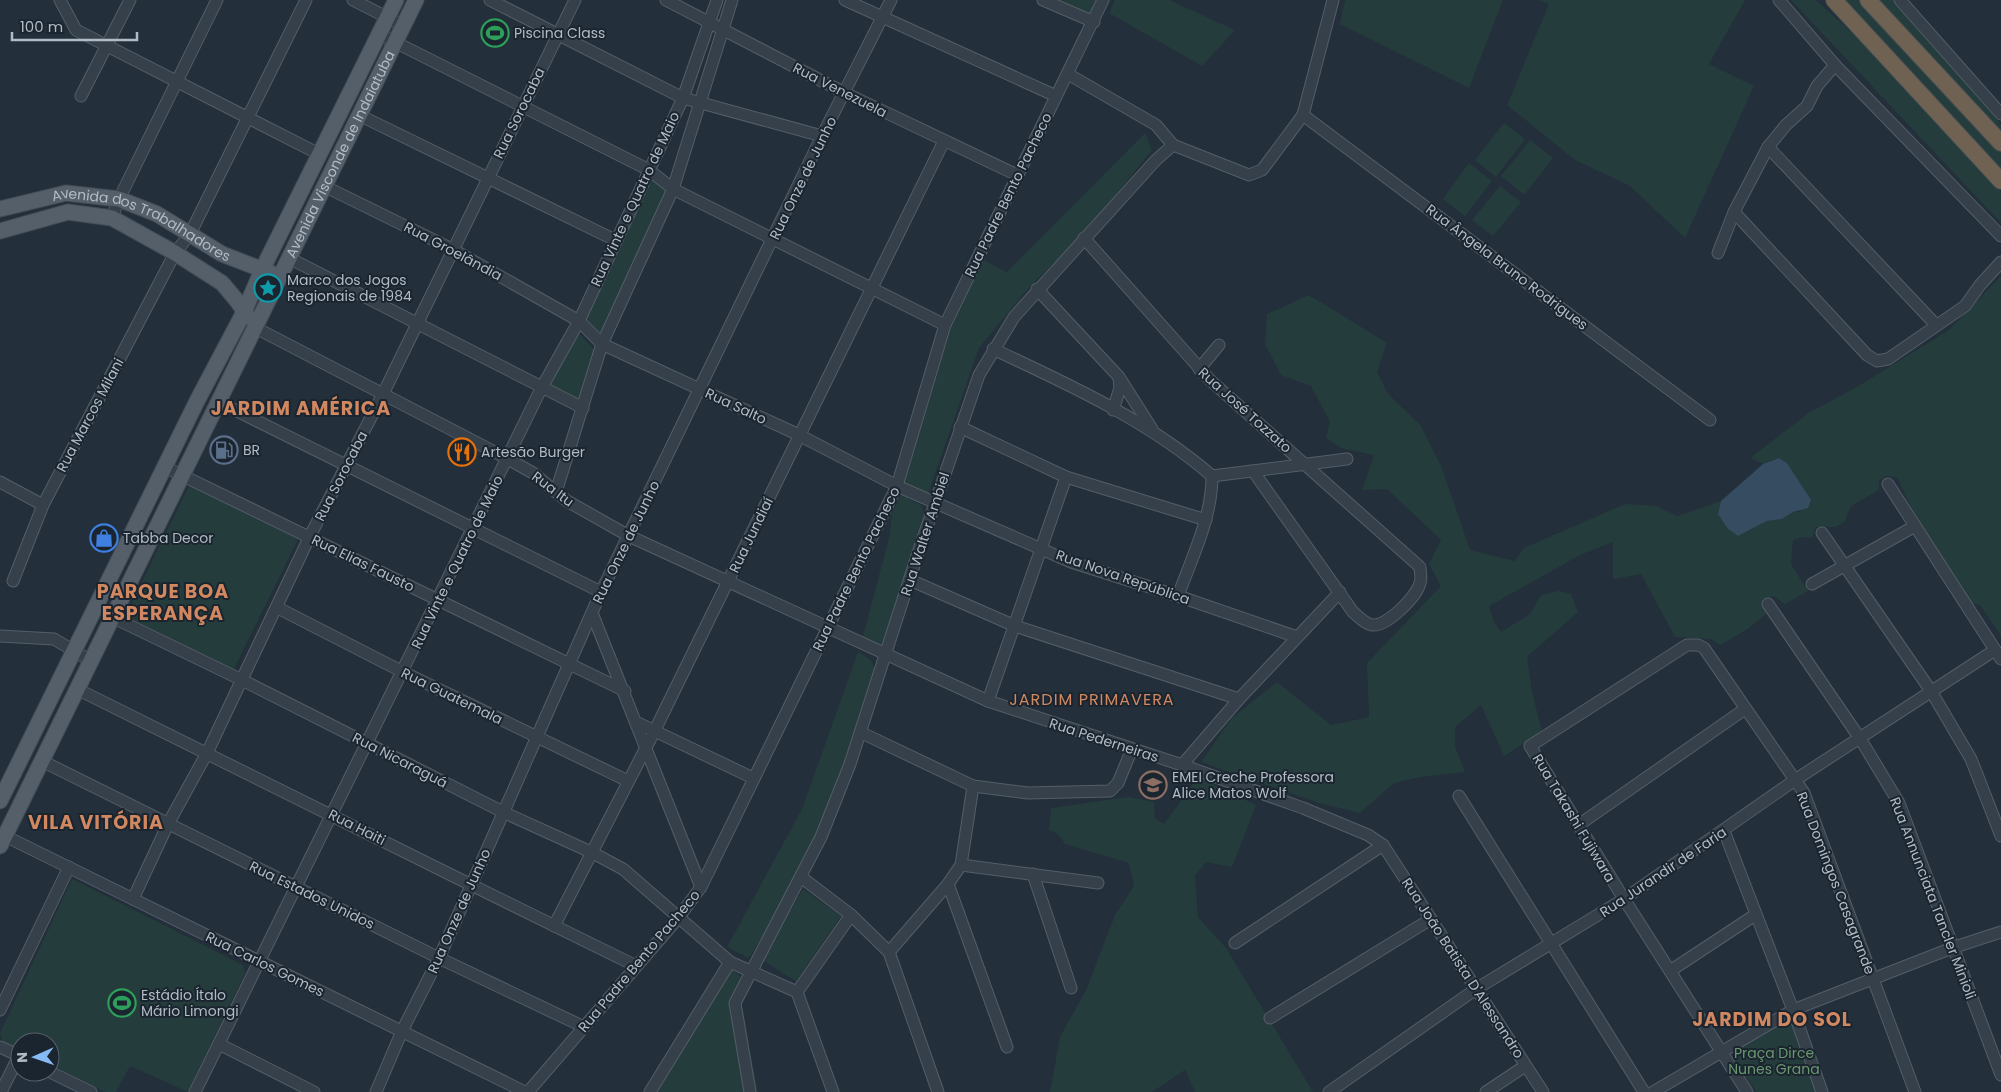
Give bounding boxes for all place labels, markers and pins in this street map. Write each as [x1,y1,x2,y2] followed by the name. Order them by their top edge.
[480,18,510,48] sports icon: Piscina Class
[514,23,605,43] place label: Piscina Class
[287,270,412,306] place label: Marco dos Jogos Regionais de 1984
[253,273,283,303] place icon: Marco dos Jogos Regionais de 1984
[209,435,239,465] fuel station icon: BR
[447,437,477,467] restaurant icon: Artesão Burger
[243,440,260,460] place label: BR
[481,442,585,462] place label: Artesão Burger
[89,523,119,553] shop icon: Tabba Decor
[123,528,213,548] place label: Tabba Decor
[1172,767,1334,803] place label: EMEI Creche Professora Alice Matos Wolf
[1138,770,1168,800] school or university icon: EMEI Creche Professora Alice Matos Wolf
[141,985,239,1021] place label: Estádio Ítalo Mário Limongi
[107,988,137,1018] sports icon: Estádio Ítalo Mário Limongi

